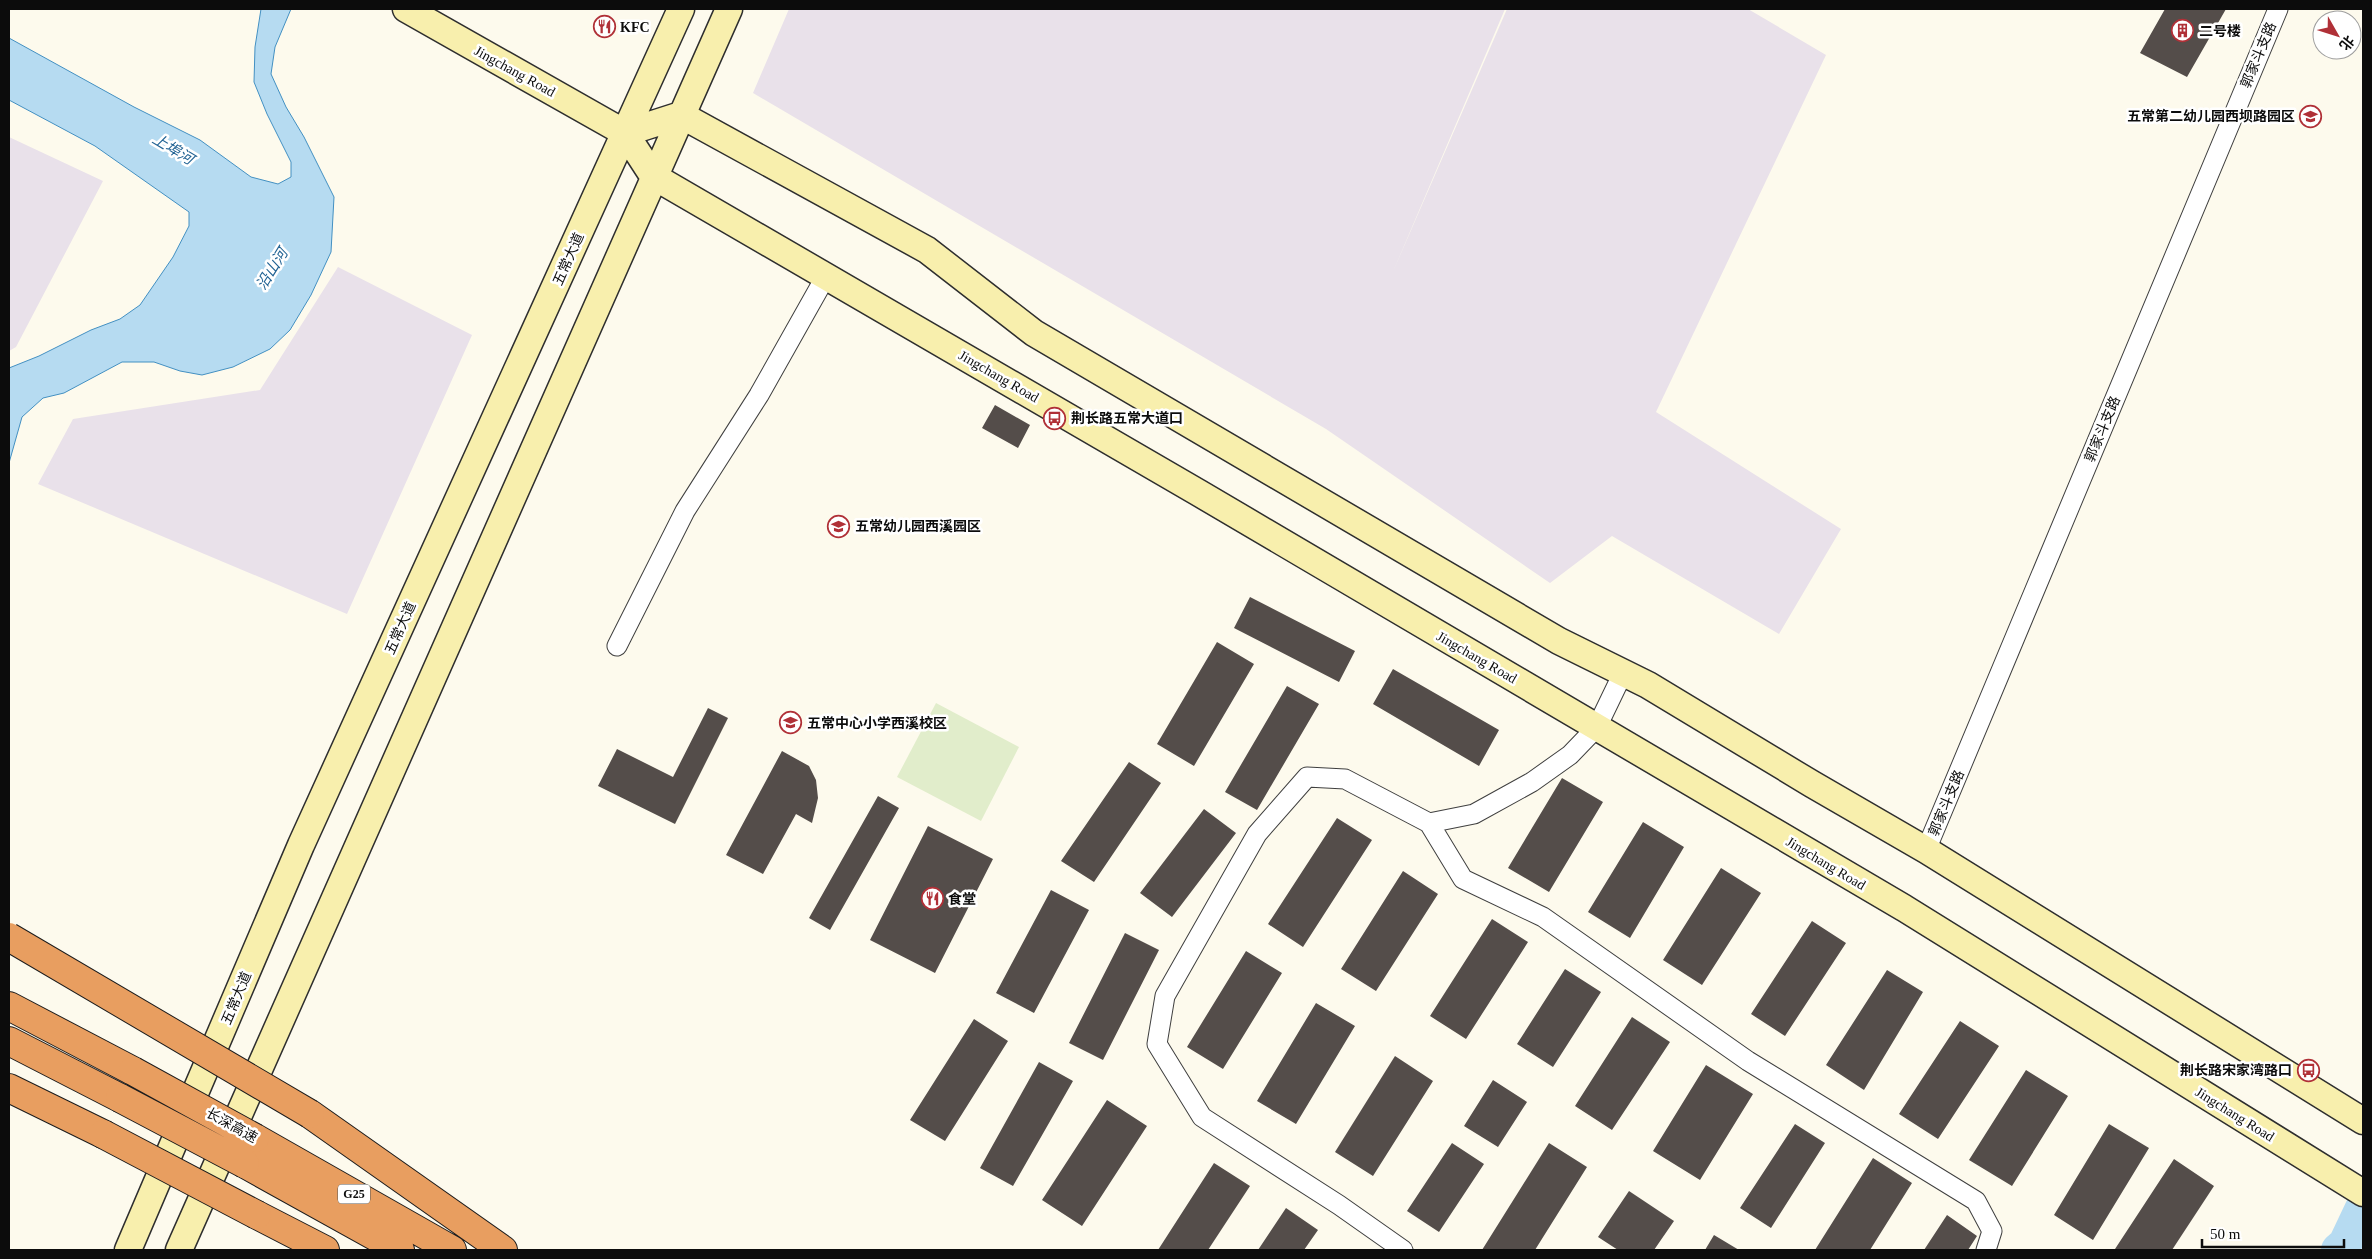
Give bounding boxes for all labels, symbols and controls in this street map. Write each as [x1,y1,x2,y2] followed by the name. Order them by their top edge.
[2312,10,2362,60] north arrow
[592,15,616,39] restaurant icon: KFC
[2171,19,2195,43] building icon: 二号楼
[620,20,650,35] place label: KFC
[2237,20,2279,90] street label: 郭家斗支路
[2199,24,2241,39] place label: 二号楼
[2336,33,2357,53] text: 北
[472,43,558,100] street label: Jingchang Road
[2299,104,2323,128] school or university icon: 五常第二幼儿园西坝路园区
[2127,108,2295,124] place label: 五常第二幼儿园西坝路园区
[150,131,199,169] water label: 上埠河
[550,231,587,288] street label: 五常大道
[253,243,292,292] water label: 沿山河
[956,347,1041,405] street label: Jingchang Road
[2081,394,2123,464] street label: 郭家斗支路
[1043,406,1067,430] bus stop icon: 荆长路五常大道口
[1071,410,1183,426] place label: 荆长路五常大道口
[827,514,851,538] school or university icon: 五常幼儿园西溪园区
[855,519,981,534] place label: 五常幼儿园西溪园区
[382,600,419,657] street label: 五常大道
[1434,628,1519,686] street label: Jingchang Road
[779,711,803,735] school or university icon: 五常中心小学西溪校区
[807,715,947,731] place label: 五常中心小学西溪校区
[1925,768,1967,838] street label: 郭家斗支路
[1783,834,1868,893] street label: Jingchang Road
[920,887,944,911] restaurant icon: 食堂
[948,891,976,907] place label: 食堂
[219,969,254,1027] street label: 五常大道
[2296,1058,2320,1082] bus stop icon: 荆长路宋家湾路口
[2180,1062,2292,1078] place label: 荆长路宋家湾路口
[2193,1084,2277,1145] street label: Jingchang Road
[204,1105,260,1146] street label: 长深高速
[338,1184,370,1204] road number: G25
[2202,1216,2344,1248] scale bar
[2210,1226,2241,1242] text: 50 m

